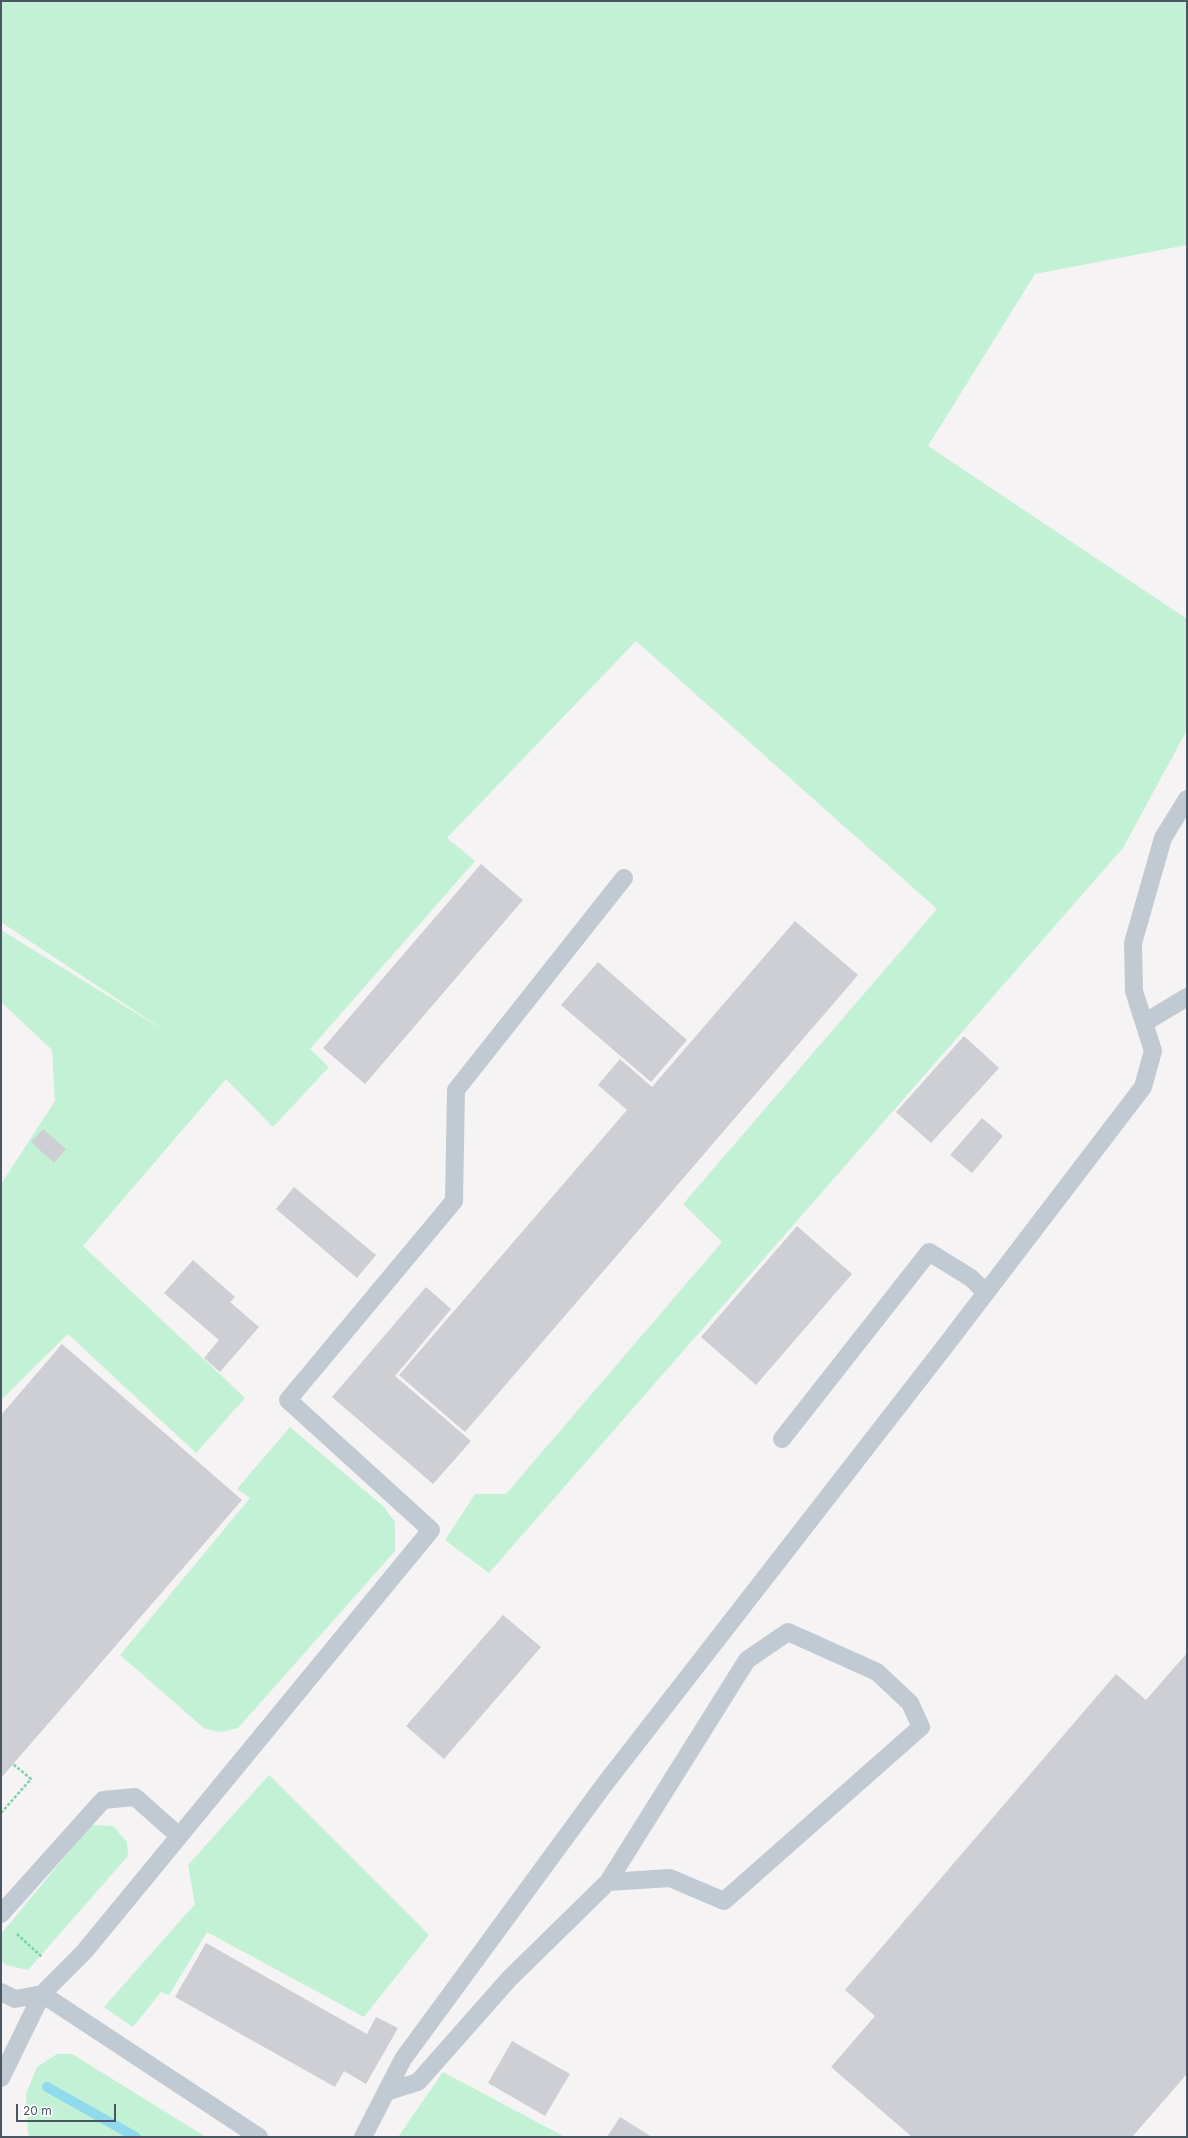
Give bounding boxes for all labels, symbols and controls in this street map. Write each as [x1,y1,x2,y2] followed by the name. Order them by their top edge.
[18,2096,118,2122] scale bar
[23,2103,52,2118] text: 20 m

